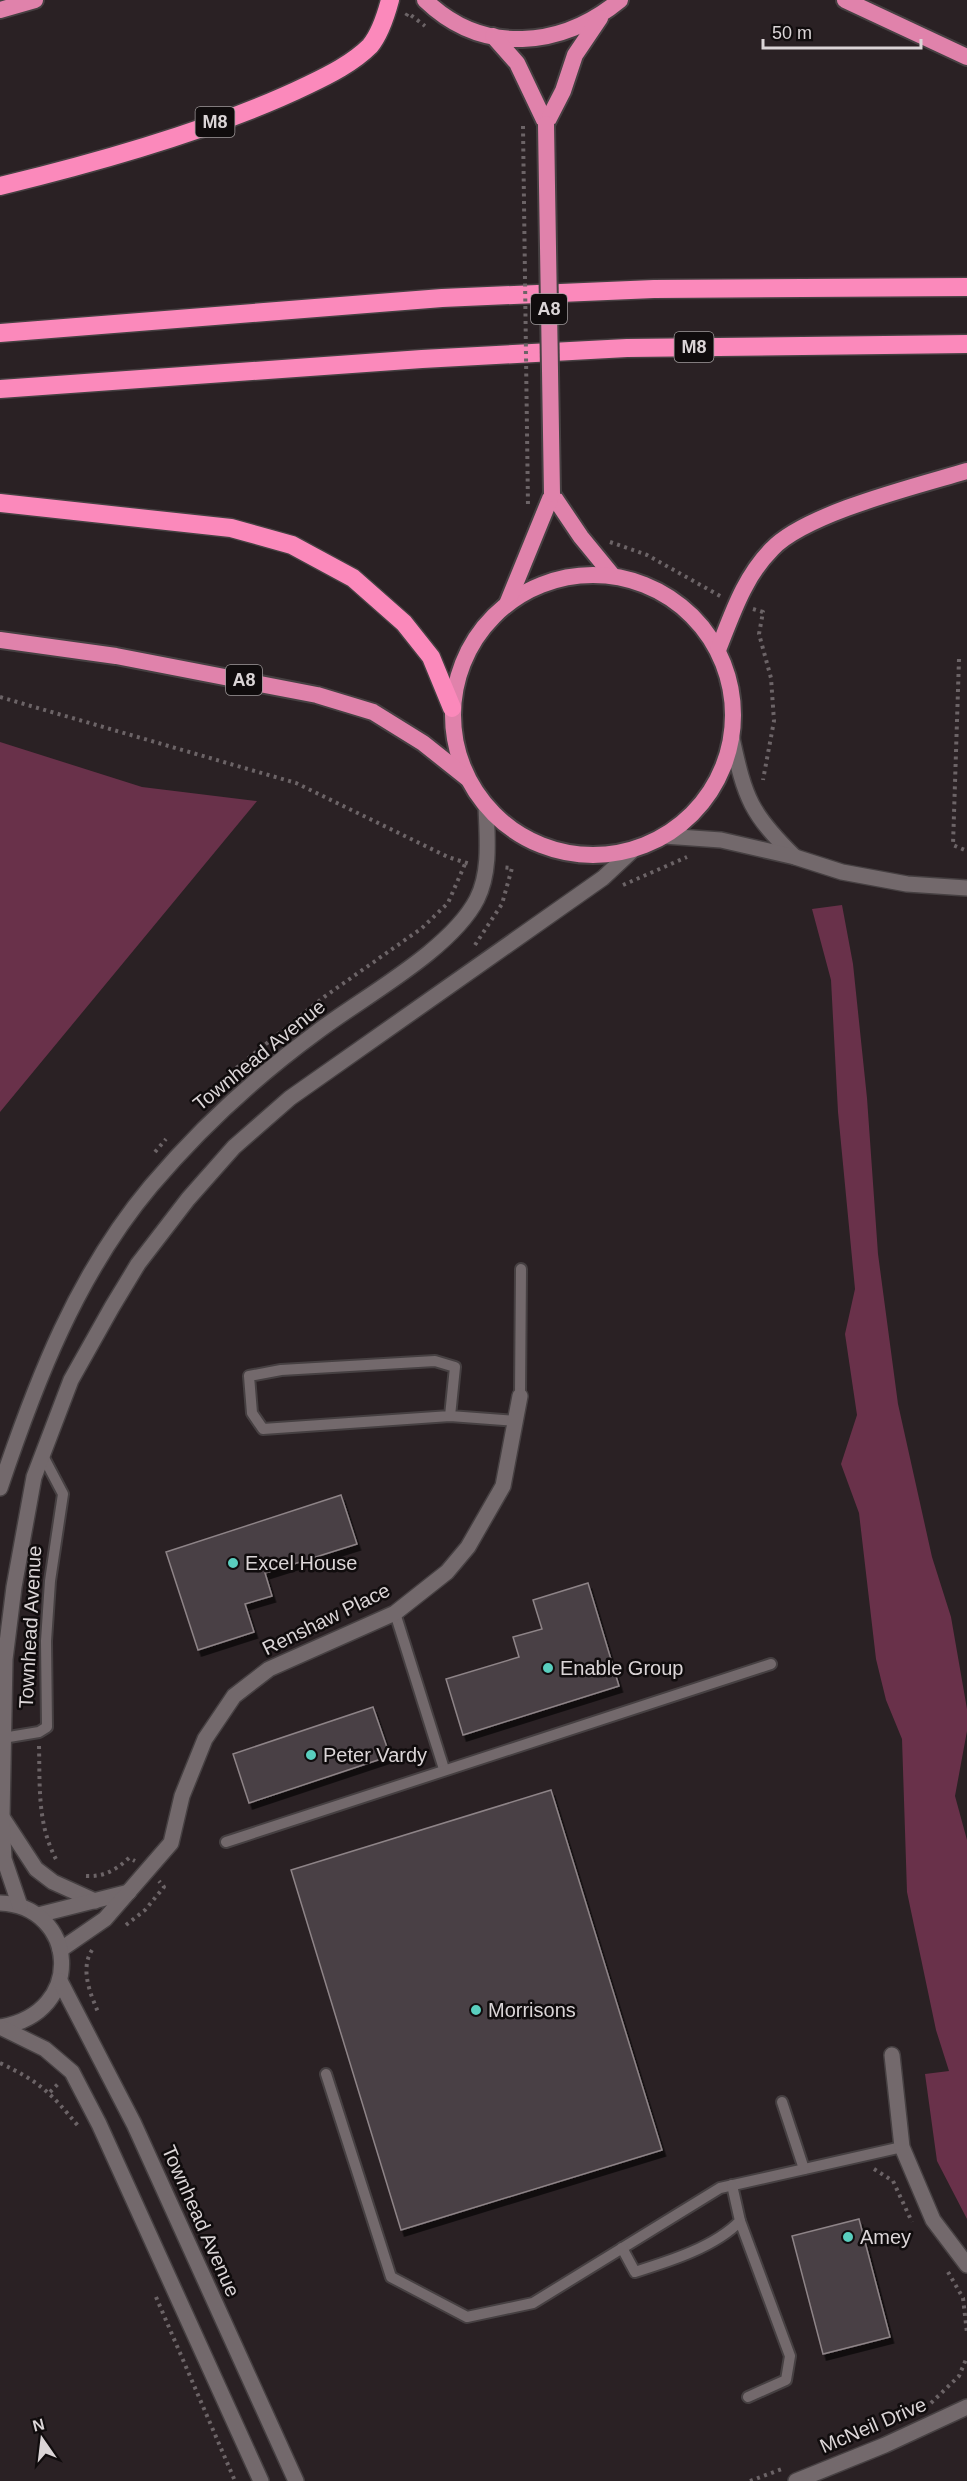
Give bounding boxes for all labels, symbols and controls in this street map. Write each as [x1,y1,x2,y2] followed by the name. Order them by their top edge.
[763,12,920,50] scale bar
[772,23,812,43] text: 50 m
[196,107,234,137] road number: M8
[531,294,567,324] road number: A8
[674,332,714,362] road number: M8
[226,665,262,695] road number: A8
[189,995,329,1115] street label: Townhead Avenue
[15,1545,45,1709] street label: Townhead Avenue
[245,1552,357,1574] place label: Excel House
[226,1556,240,1570] marker: Excel House
[259,1579,393,1659] street label: Renshaw Place
[560,1657,683,1679] place label: Enable Group
[541,1661,555,1675] marker: Enable Group
[323,1744,427,1766] place label: Peter Vardy
[304,1748,318,1762] marker: Peter Vardy
[488,1999,576,2021] place label: Morrisons
[469,2003,483,2017] marker: Morrisons
[158,2142,244,2300] street label: Townhead Avenue
[860,2226,911,2248] place label: Amey
[841,2230,855,2244] marker: Amey
[817,2393,929,2457] street label: McNeil Drive
[12,2409,72,2469] north arrow
[31,2415,46,2435] text: N

